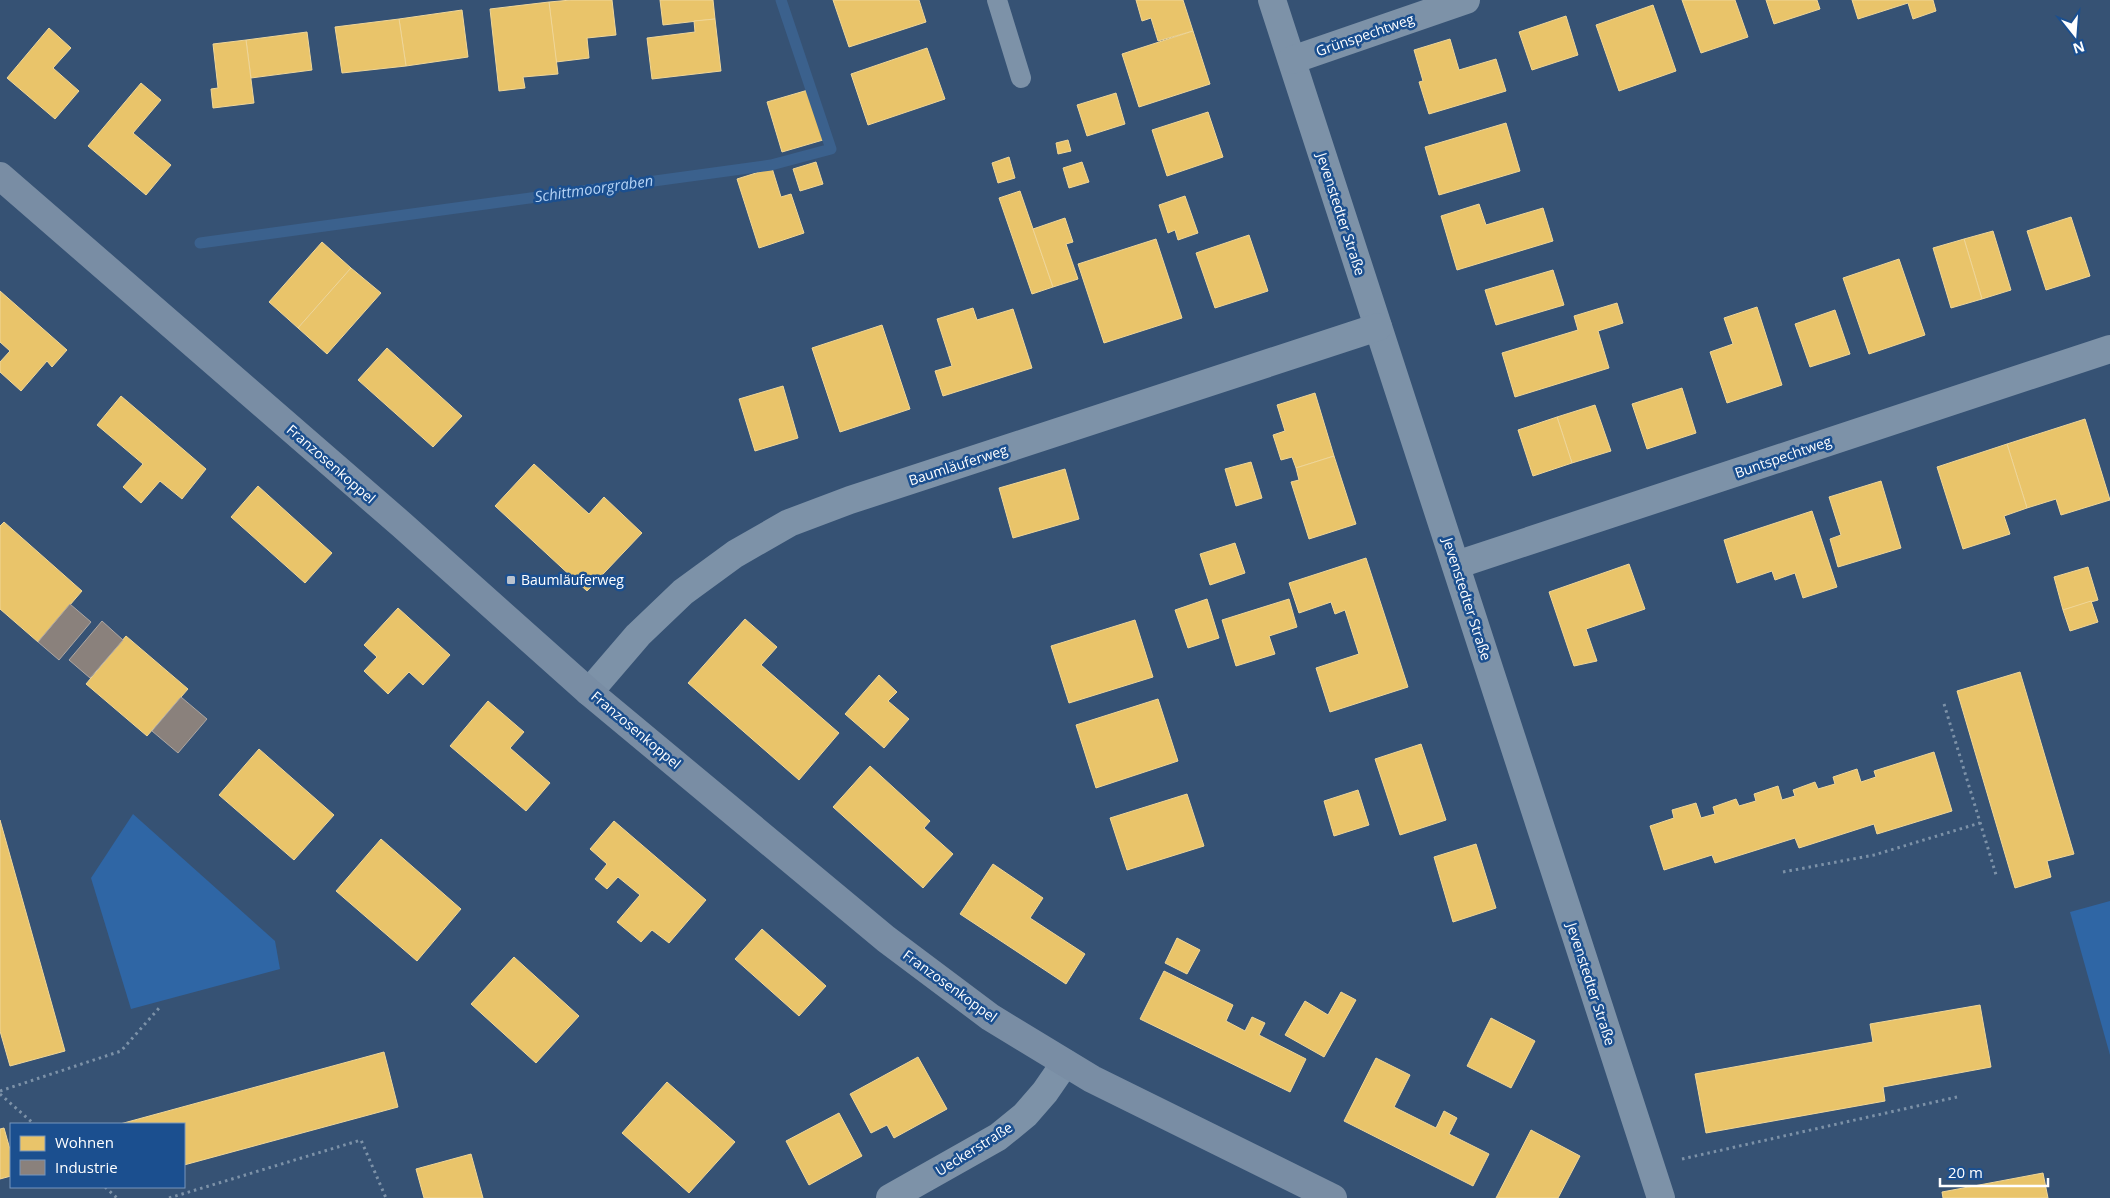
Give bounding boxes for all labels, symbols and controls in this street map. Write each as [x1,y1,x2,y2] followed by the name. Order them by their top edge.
[1313,9,1417,60] street label: Grünspechtweg
[2050,10,2100,60] north arrow
[2071,37,2087,59] text: N
[1312,148,1370,278] street label: Jevenstedter Straße
[533,170,654,206] water label: Schittmoorgraben
[283,420,380,507] street label: Franzosenkoppel
[1732,431,1834,482] street label: Buntspechtweg
[906,439,1010,489] street label: Baumläuferweg
[1438,533,1496,663] street label: Jevenstedter Straße
[521,570,624,589] place label: Baumläuferweg
[505,574,517,586] marker: Baumläuferweg
[587,686,685,773] street label: Franzosenkoppel
[1562,918,1620,1048] street label: Jevenstedter Straße
[900,945,1001,1026] street label: Franzosenkoppel
[932,1117,1016,1180] street label: Ueckerstraße
[10,1123,185,1188] legend
[55,1132,114,1152] text: Wohnen
[1940,1156,2048,1188] scale bar
[55,1157,118,1177] text: Industrie
[1948,1162,1983,1182] text: 20 m

